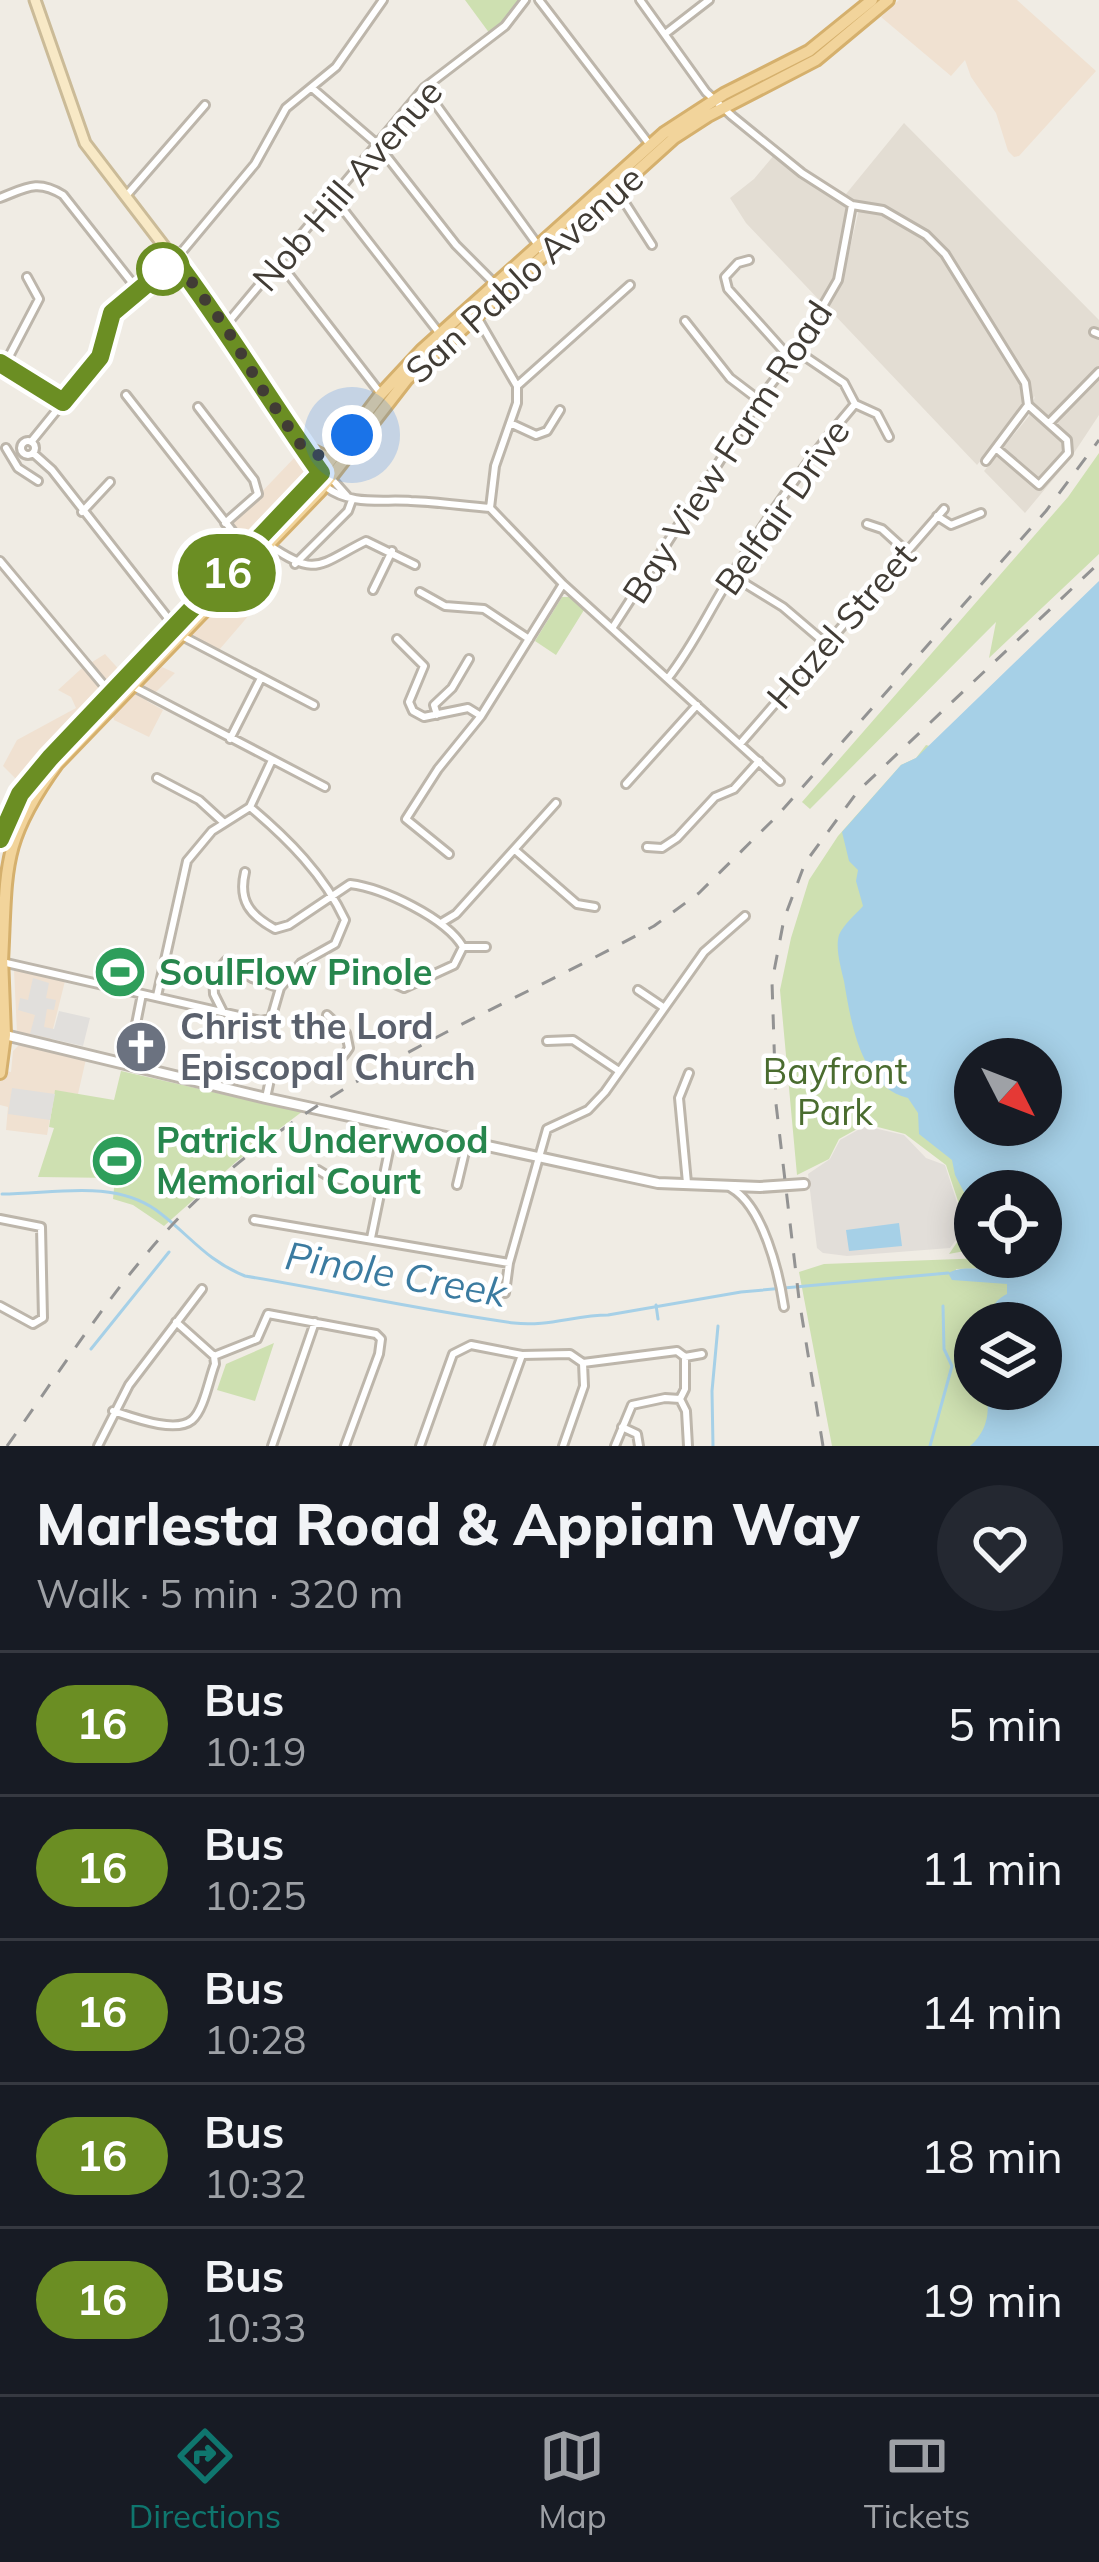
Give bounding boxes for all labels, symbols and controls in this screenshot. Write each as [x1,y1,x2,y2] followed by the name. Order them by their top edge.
[242,69,451,300] street label: Nob Hill Avenue
[396,155,652,392] street label: San Pablo Avenue
[138,244,188,294] unlabelled marker
[612,292,841,611] street label: Bay View Farm Road
[322,405,382,465] your location
[705,410,859,603] street label: Belfair Drive
[173,534,281,612] line badge: 16
[757,534,925,718] street label: Hazel Street
[202,546,252,599] text: 16
[92,944,148,1000] sports icon: SoulFlow Pinole
[159,949,433,994] place label: SoulFlow Pinole
[180,1003,476,1089] place label: Christ the Lord Episcopal Church
[113,1019,169,1075] church icon: Christ the Lord Episcopal Church
[954,1038,1062,1146] north arrow
[954,1038,1062,1410] map controls
[763,1048,907,1134] park label: Bayfront Park
[156,1117,489,1203] place label: Patrick Underwood Memorial Court
[89,1133,145,1189] sports icon: Patrick Underwood Memorial Court
[954,1170,1062,1278] button: locate
[282,1230,511,1317] water label: Pinole Creek
[954,1302,1062,1410] button: layers
[937,1485,1063,1611] button: heart
[36,1488,859,1559] text: Marlesta Road & Appian Way
[36,1569,403,1618] text: Walk · 5 min · 320 m
[204,1671,284,1727] text: Bus
[948,1696,1063,1752] text: 5 min
[77,1697,127,1750] text: 16
[204,1727,307,1776] text: 10:19
[204,1815,284,1871] text: Bus
[921,1840,1063,1896] text: 11 min
[77,1841,127,1894] text: 16
[204,1871,307,1920] text: 10:25
[204,1959,284,2015] text: Bus
[921,1984,1063,2040] text: 14 min
[77,1985,127,2038] text: 16
[204,2015,307,2064] text: 10:28
[204,2103,284,2159] text: Bus
[921,2128,1063,2184] text: 18 min
[77,2129,127,2182] text: 16
[204,2159,307,2208] text: 10:32
[204,2247,284,2303] text: Bus
[921,2272,1063,2328] text: 19 min
[77,2273,127,2326] text: 16
[204,2303,307,2352] text: 10:33
[129,2423,281,2536] tab: Directions
[539,2423,606,2536] tab: Map
[864,2423,970,2536] tab: Tickets

